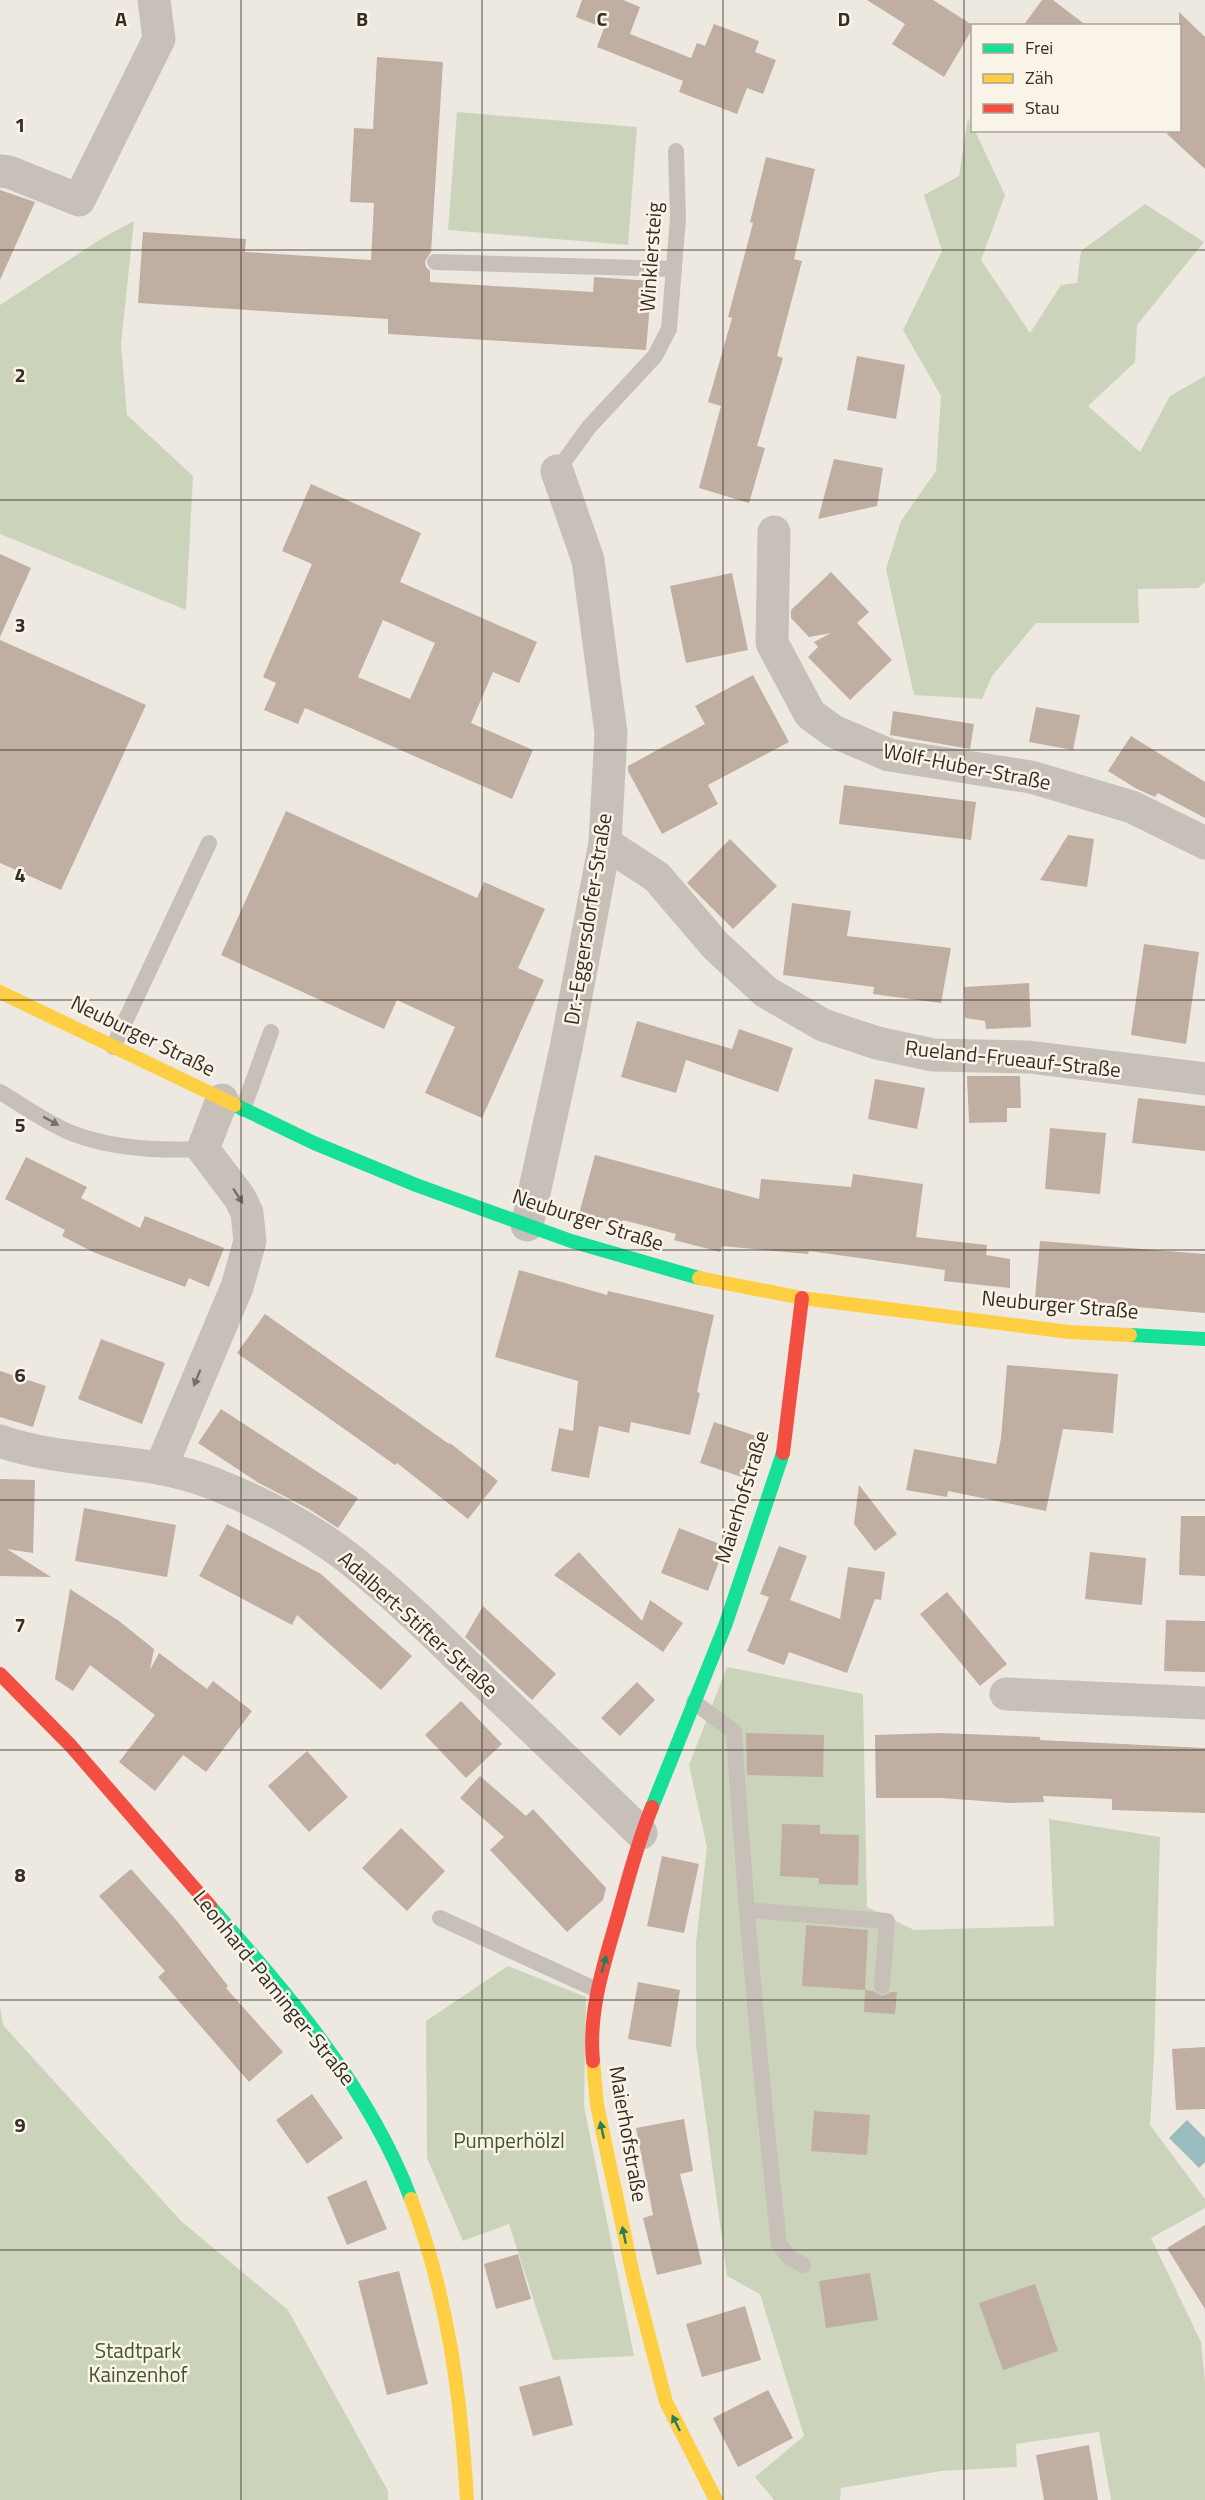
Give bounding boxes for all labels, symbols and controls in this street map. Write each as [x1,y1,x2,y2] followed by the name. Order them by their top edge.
[115,3,127,34] text: A
[356,3,368,34] text: B
[597,3,608,34] text: C
[838,3,850,34] text: D
[971,24,1181,132] legend
[1025,34,1053,61] text: Frei
[1025,64,1053,91] text: Zäh
[1025,94,1060,121] text: Stau
[14,109,26,140] text: 1
[630,201,670,313] street label: Winklersteig
[14,359,26,390] text: 2
[14,609,26,640] text: 3
[881,734,1054,798] street label: Wolf-Huber-Straße
[554,811,620,1027] street label: Dr.-Eggersdorfer-Straße
[14,859,26,890] text: 4
[66,986,221,1084] street label: Neuburger Straße
[904,1031,1122,1085] street label: Rueland-Frueauf-Straße
[14,1109,26,1140] text: 5
[43,1116,60,1126] one-way arrow
[508,1180,668,1259] street label: Neuburger Straße
[232,1188,243,1204] one-way arrow
[980,1281,1140,1327] street label: Neuburger Straße
[14,1359,26,1390] text: 6
[192,1369,201,1387] one-way arrow
[706,1426,776,1567] street label: Maierhofstraße
[332,1543,506,1704] street label: Adalbert-Stifter-Straße
[14,1609,26,1640] text: 7
[14,1859,26,1890] text: 8
[186,1883,364,2092] street label: Leonhard-Paminger-Straße
[600,1955,610,1974] one-way arrow
[601,2063,657,2204] street label: Maierhofstraße
[14,2109,26,2140] text: 9
[597,2120,606,2139] one-way arrow
[453,2124,565,2156] park label: Pumperhölzl
[619,2226,628,2245] one-way arrow
[88,2334,188,2390] park label: Stadtpark Kainzenhof
[671,2414,681,2431] one-way arrow

